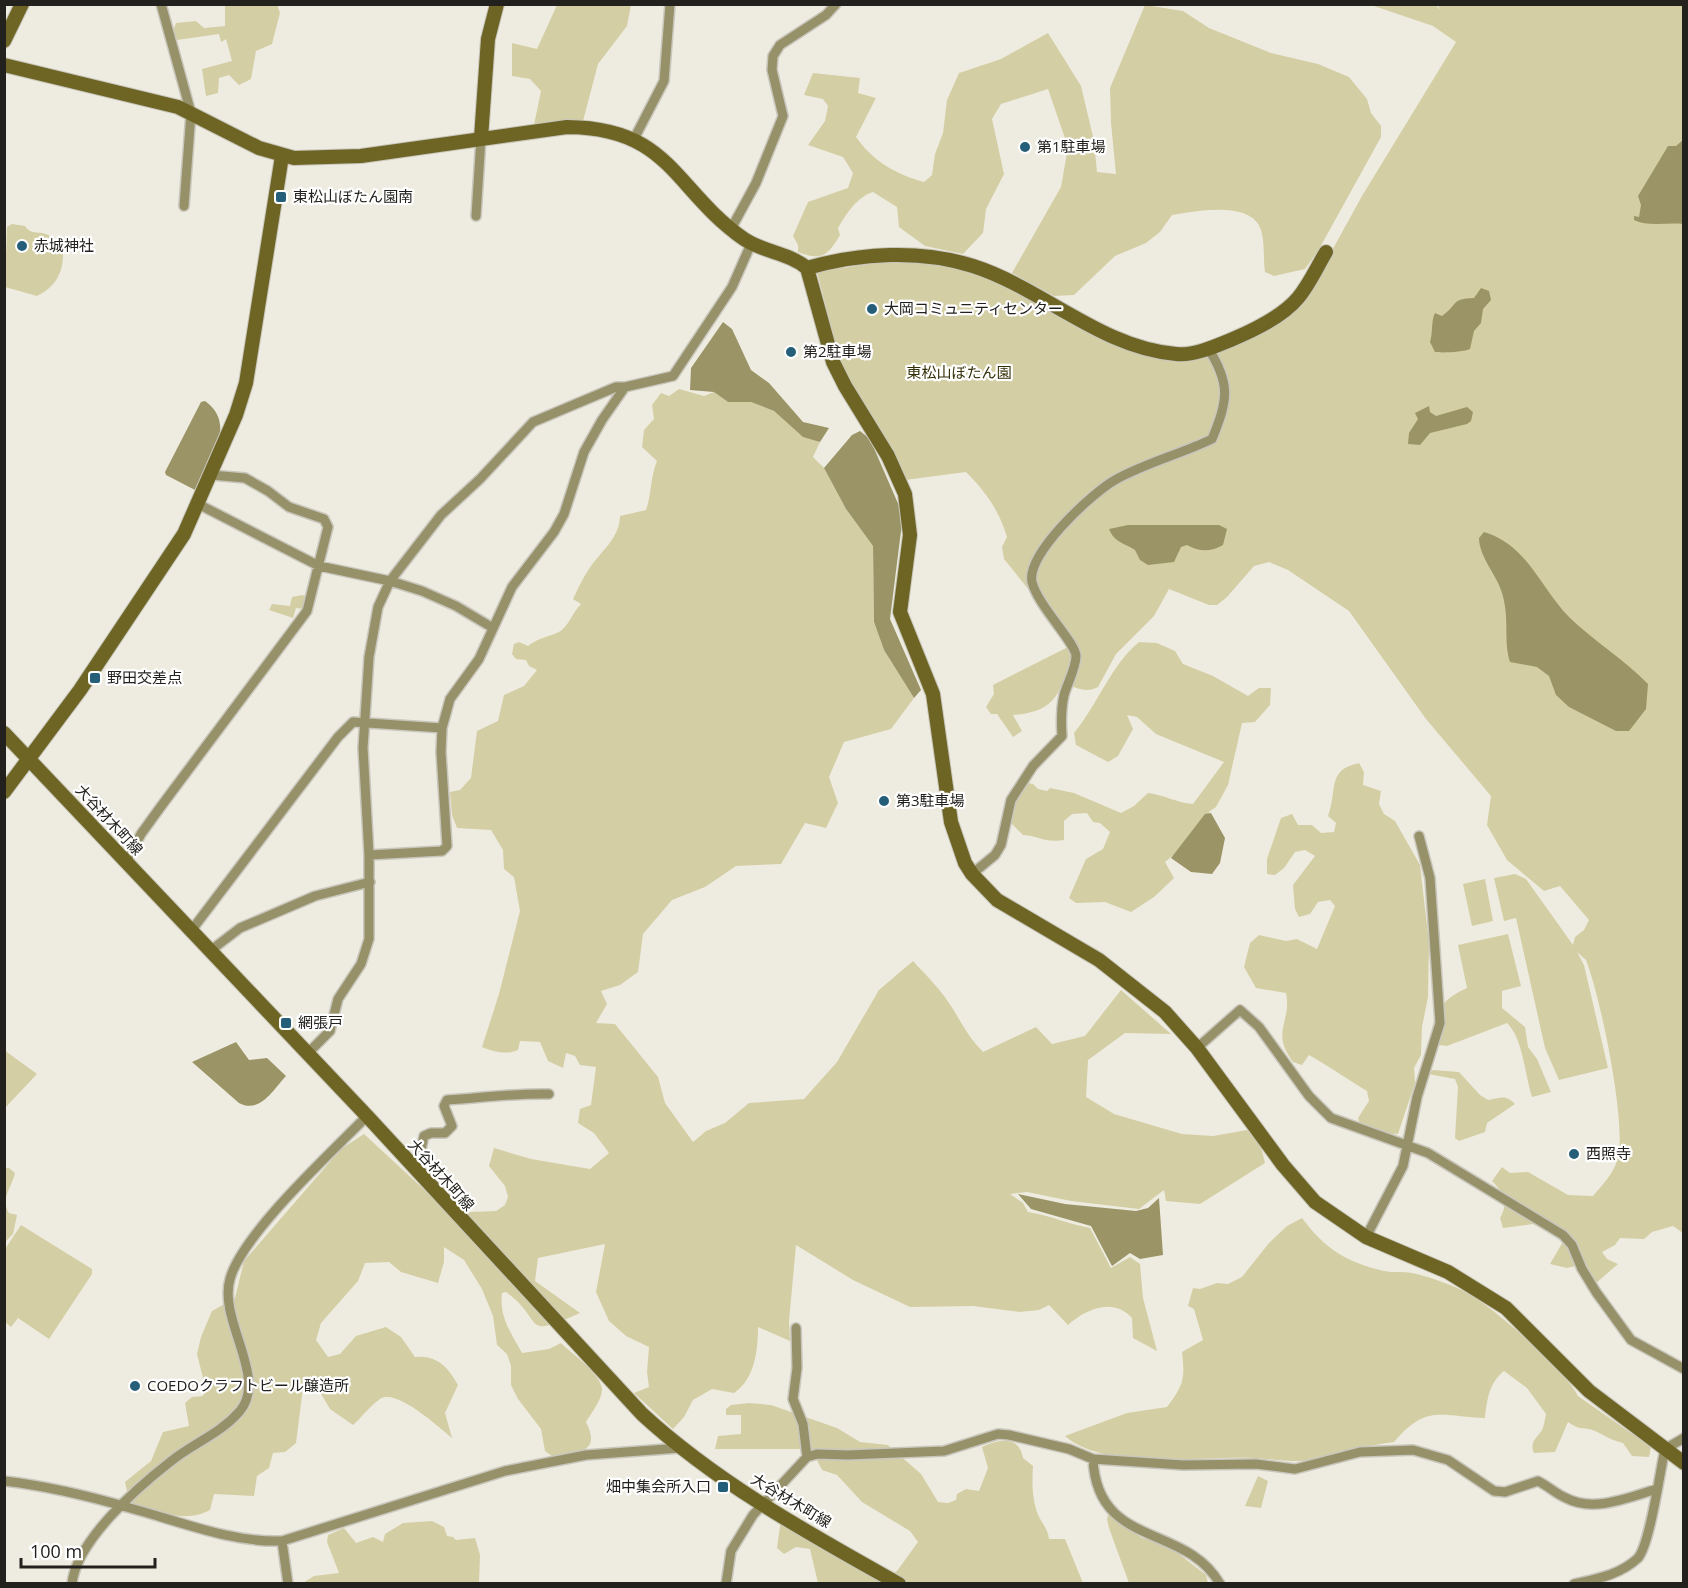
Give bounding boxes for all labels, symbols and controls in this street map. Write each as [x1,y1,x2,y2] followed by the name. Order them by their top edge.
[1037,136,1106,156] place label: 第1駐車場
[1018,140,1032,154] marker: 第1駐車場
[293,186,413,206] place label: 東松山ぼたん園南
[274,190,288,204] marker: 東松山ぼたん園南
[34,235,94,255] place label: 赤城神社
[15,239,29,253] marker: 赤城神社
[884,298,1063,318] place label: 大岡コミュニティセンター
[865,302,879,316] marker: 大岡コミュニティセンター
[803,341,872,361] place label: 第2駐車場
[784,345,798,359] marker: 第2駐車場
[906,362,1012,382] park label: 東松山ぼたん園
[107,667,182,687] place label: 野田交差点
[88,671,102,685] marker: 野田交差点
[72,780,148,859] street label: 大谷材木町線
[896,790,965,810] place label: 第3駐車場
[877,794,891,808] marker: 第3駐車場
[298,1012,343,1032] place label: 網張戸
[279,1016,293,1030] marker: 網張戸
[404,1134,479,1214] street label: 大谷材木町線
[1586,1143,1631,1163] place label: 西照寺
[1567,1147,1581,1161] marker: 西照寺
[147,1375,349,1395] place label: COEDOクラフトビール醸造所
[128,1379,142,1393] marker: COEDOクラフトビール醸造所
[748,1468,835,1532] street label: 大谷材木町線
[606,1476,711,1496] place label: 畑中集会所入口
[716,1480,730,1494] marker: 畑中集会所入口
[21,1531,154,1569] scale bar
[30,1539,82,1563] text: 100 m

